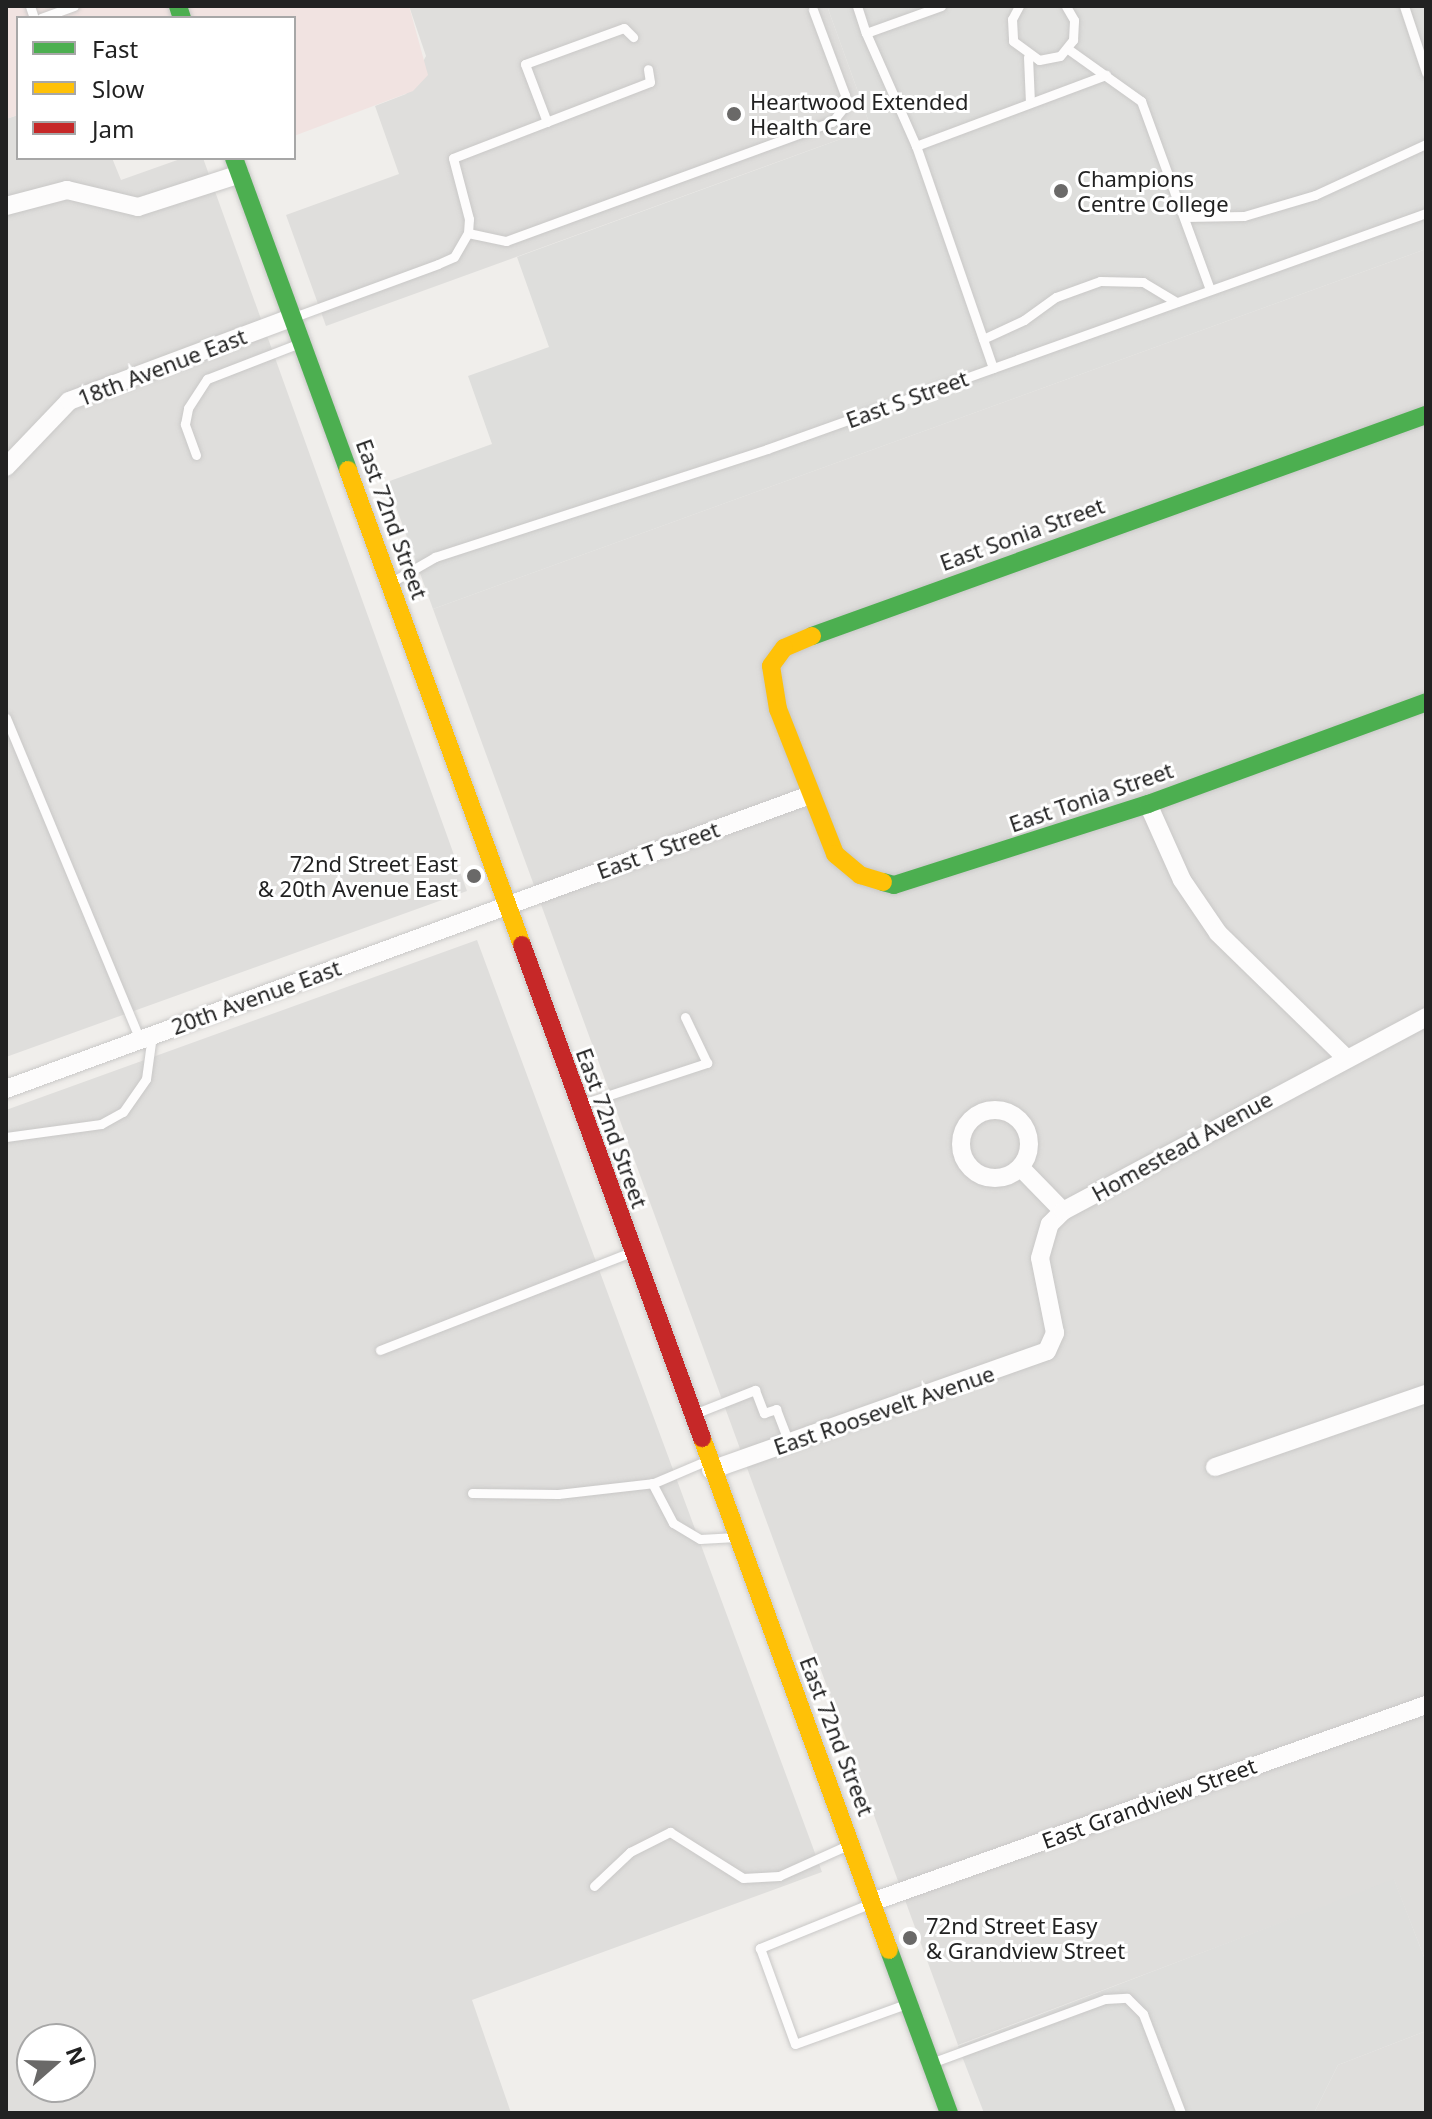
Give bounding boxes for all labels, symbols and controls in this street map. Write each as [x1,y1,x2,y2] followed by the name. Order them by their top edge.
[16,16,296,160] legend
[92,32,138,65] text: Fast
[92,72,144,105] text: Slow
[750,88,969,140] place label: Heartwood Extended Health Care
[725,105,743,123] marker: Heartwood Extended Health Care
[92,112,134,145] text: Jam
[1077,165,1229,216] place label: Champions Centre College
[1052,182,1070,200] marker: Champions Centre College
[74,323,250,411] street label: 18th Avenue East
[842,365,972,433] street label: East S Street
[351,435,433,603] street label: East 72nd Street
[936,492,1108,576] street label: East Sonia Street
[1006,757,1176,837] street label: East Tonia Street
[593,816,723,884] street label: East T Street
[258,850,458,902] place label: 72nd Street East & 20th Avenue East
[465,867,483,885] marker: 72nd Street East & 20th Avenue East
[168,954,344,1040] street label: 20th Avenue East
[571,1044,653,1212] street label: East 72nd Street
[1087,1085,1277,1207] street label: Homestead Avenue
[770,1360,998,1460] street label: East Roosevelt Avenue
[795,1653,879,1819] street label: East 72nd Street
[1038,1752,1260,1854] street label: East Grandview Street
[926,1912,1125,1964] place label: 72nd Street Easy & Grandview Street
[901,1929,919,1947] marker: 72nd Street Easy & Grandview Street
[16,2023,96,2103] north arrow
[60,2042,94,2069] text: N

